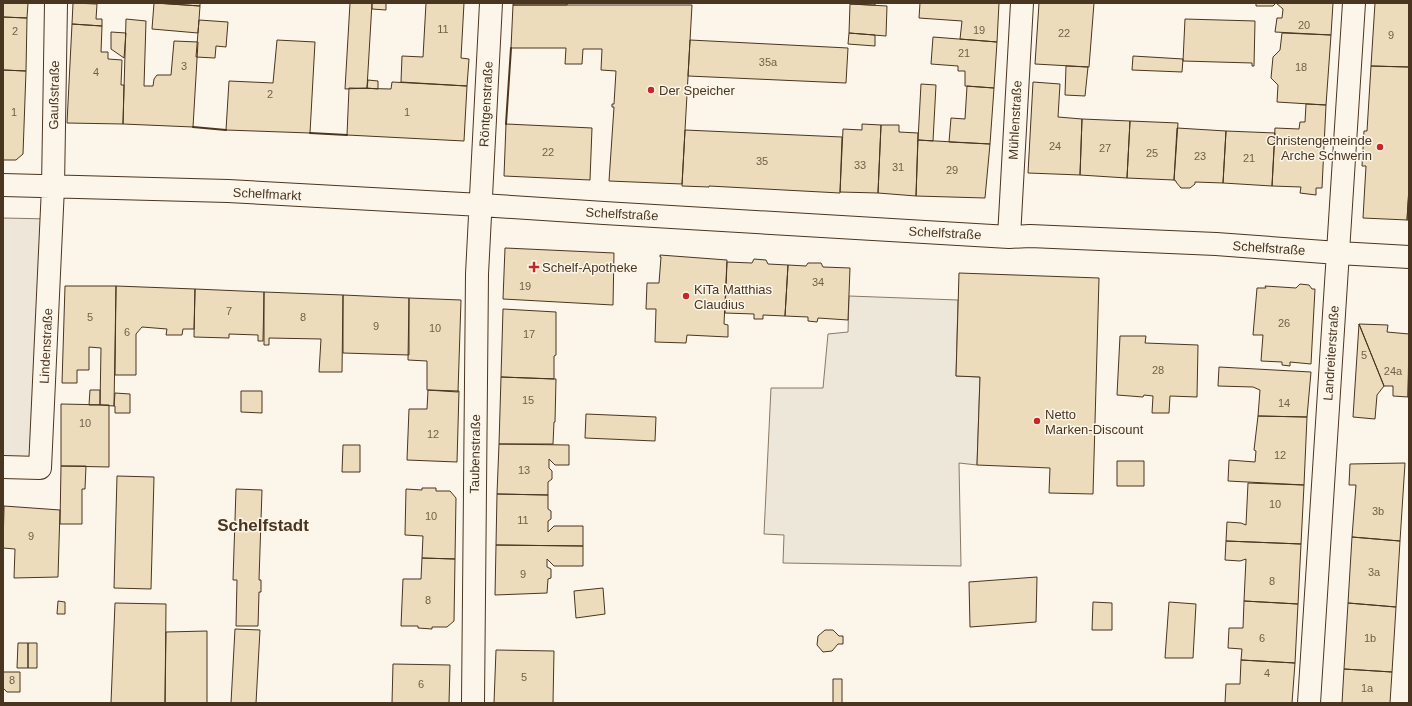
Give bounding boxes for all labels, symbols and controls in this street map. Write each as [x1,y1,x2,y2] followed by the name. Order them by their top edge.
[1298,19,1310,31] house number: 20
[437,23,449,35] house number: 11
[973,24,985,36] house number: 19
[12,25,18,37] house number: 2
[1058,27,1070,39] house number: 22
[1388,29,1394,41] house number: 9
[958,47,970,59] house number: 21
[759,56,778,68] house number: 35a
[46,60,62,130] street label: Gaußstraße
[181,60,187,72] house number: 3
[476,61,496,147] street label: Röntgenstraße
[1295,61,1307,73] house number: 18
[93,66,99,78] house number: 4
[1005,80,1025,160] street label: Mühlenstraße
[659,83,736,98] place label: Der Speicher
[646,85,656,95] marker: Der Speicher
[267,88,273,100] house number: 2
[11,106,17,118] house number: 1
[404,106,410,118] house number: 1
[1266,133,1372,163] place label: Christengemeinde Arche Schwerin
[1049,140,1061,152] house number: 24
[1099,142,1111,154] house number: 27
[1375,142,1385,152] marker: Christengemeinde Arche Schwerin
[542,146,554,158] house number: 22
[1146,147,1158,159] house number: 25
[1194,150,1206,162] house number: 23
[1243,152,1255,164] house number: 21
[756,155,768,167] house number: 35
[854,159,866,171] house number: 33
[892,161,904,173] house number: 31
[946,164,958,176] house number: 29
[232,185,302,203] street label: Schelfmarkt
[585,205,659,223] street label: Schelfstraße
[908,224,982,242] street label: Schelfstraße
[1232,238,1306,258] street label: Schelfstraße
[542,260,637,275] place label: Schelf-Apotheke
[529,262,539,272] marker: Schelf-Apotheke
[812,276,824,288] house number: 34
[519,280,531,292] house number: 19
[694,282,773,312] place label: KiTa Matthias Claudius
[681,291,691,301] marker: KiTa Matthias Claudius
[226,305,232,317] house number: 7
[1320,305,1342,401] street label: Landreiterstraße
[37,308,55,384] street label: Lindenstraße
[87,311,93,323] house number: 5
[300,311,306,323] house number: 8
[1278,317,1290,329] house number: 26
[373,320,379,332] house number: 9
[429,322,441,334] house number: 10
[124,326,130,338] house number: 6
[523,328,535,340] house number: 17
[1361,349,1367,361] house number: 5
[1152,364,1164,376] house number: 28
[1384,365,1403,377] house number: 24a
[522,394,534,406] house number: 15
[1278,397,1290,409] house number: 14
[1045,407,1144,437] place label: Netto Marken-Discount
[467,414,483,494] street label: Taubenstraße
[1032,416,1042,426] marker: Netto Marken-Discount
[79,417,91,429] house number: 10
[427,428,439,440] house number: 12
[1274,449,1286,461] house number: 12
[518,464,530,476] house number: 13
[1269,498,1281,510] house number: 10
[1372,505,1384,517] house number: 3b
[425,510,437,522] house number: 10
[517,514,529,526] house number: 11
[217,516,309,535] district label: Schelfstadt
[28,530,34,542] house number: 9
[1368,566,1381,578] house number: 3a
[520,568,526,580] house number: 9
[1269,575,1275,587] house number: 8
[425,594,431,606] house number: 8
[1259,632,1265,644] house number: 6
[1364,632,1376,644] house number: 1b
[1264,667,1270,679] house number: 4
[521,671,527,683] house number: 5
[9,674,15,686] house number: 8
[418,678,424,690] house number: 6
[1361,682,1374,694] house number: 1a

